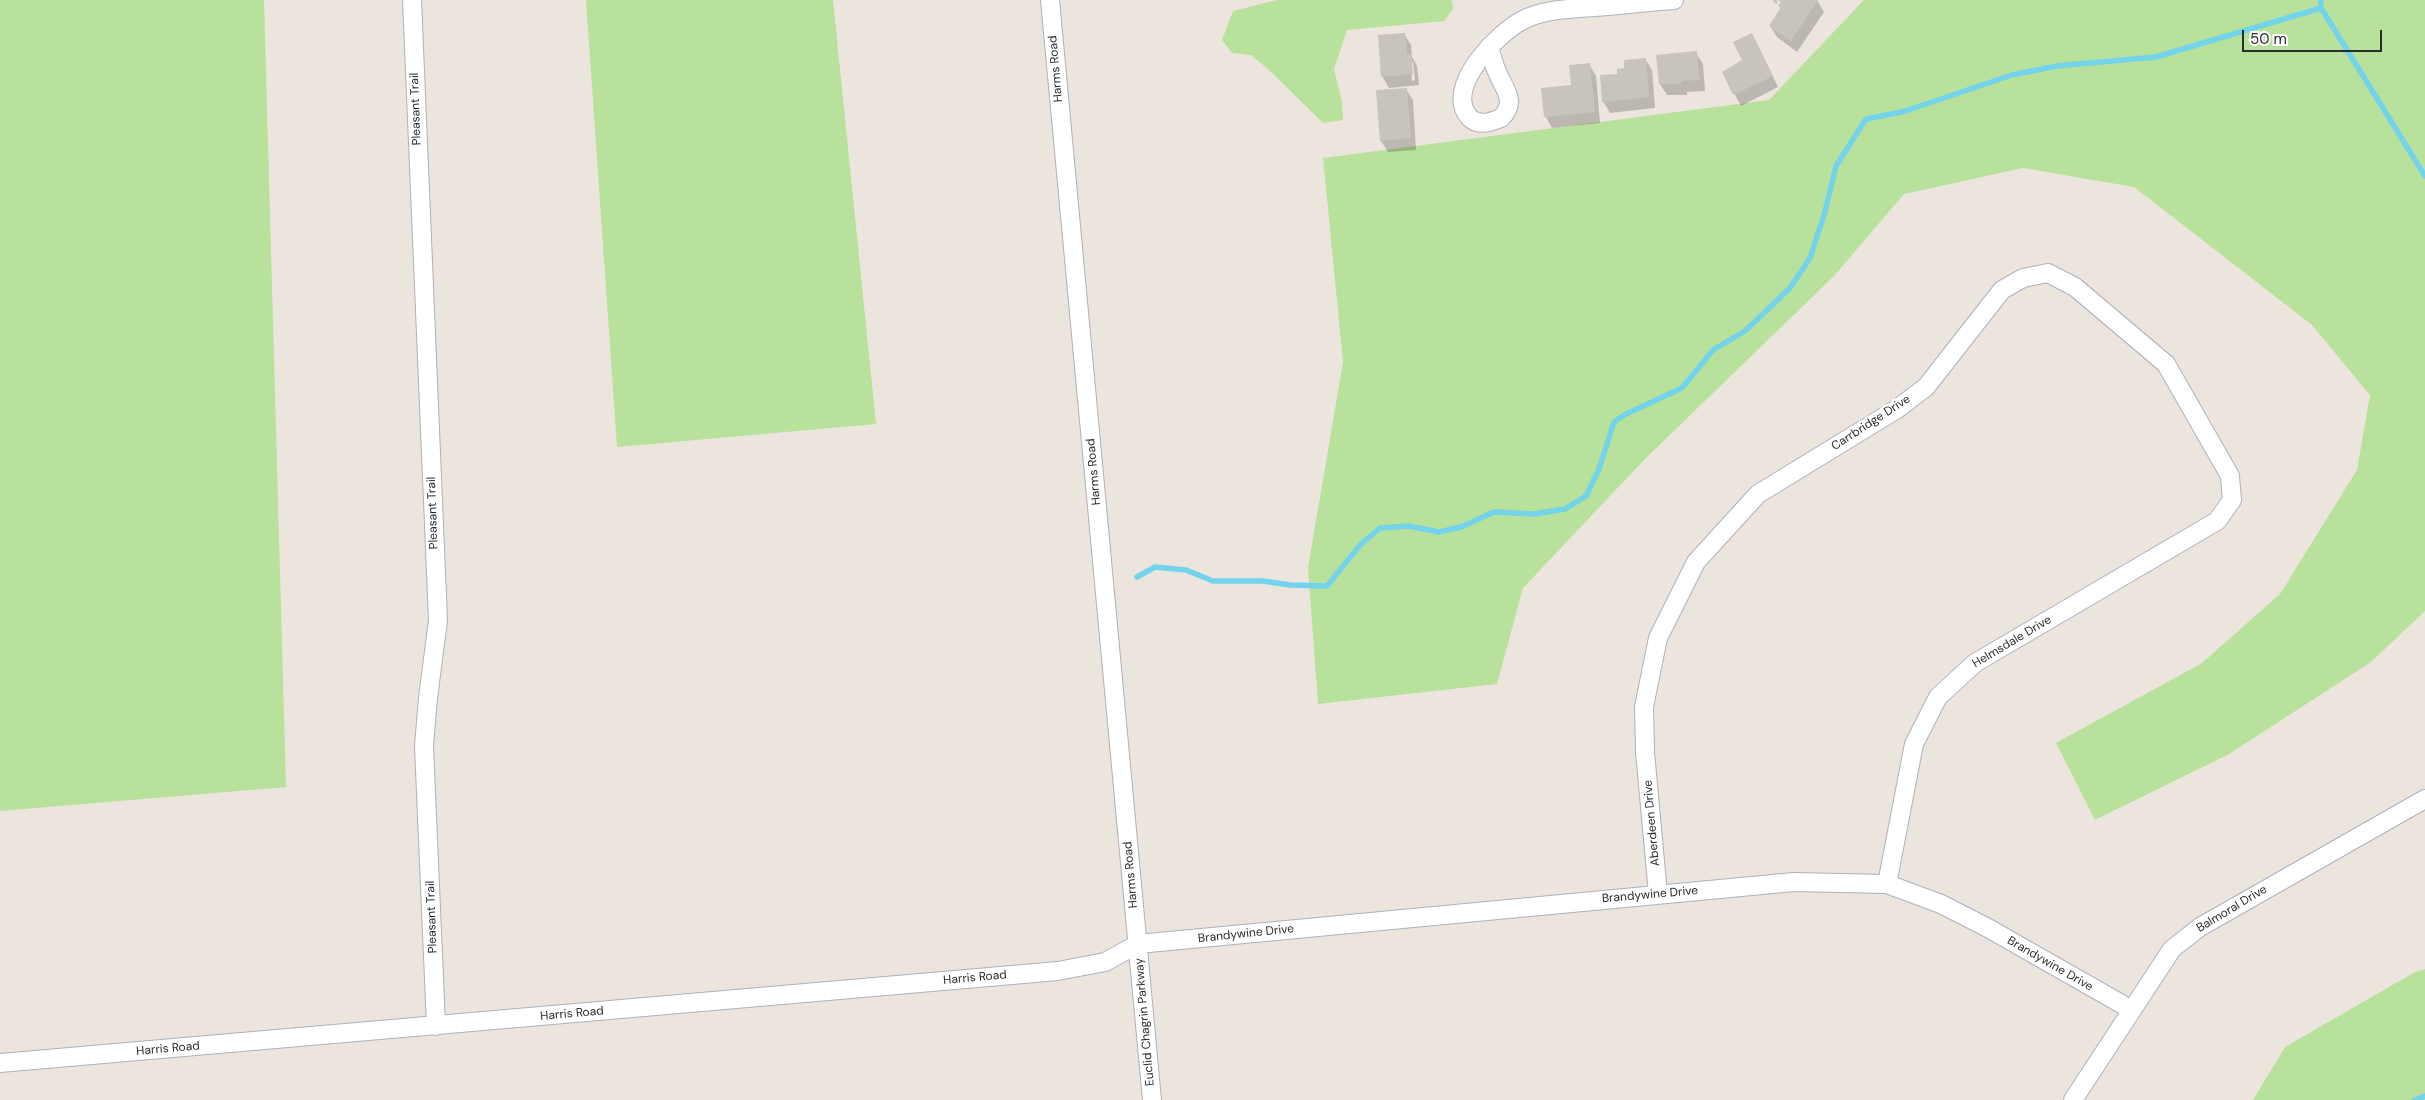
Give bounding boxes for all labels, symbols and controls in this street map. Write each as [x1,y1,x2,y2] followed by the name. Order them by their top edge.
[2245,20,2385,52] scale bar
[2250,29,2287,49] text: 50 m
[1046,35,1066,103] street label: Harms Road
[408,72,424,146] street label: Pleasant Trail
[1829,392,1913,454] street label: Carrbridge Drive
[1084,438,1104,506] street label: Harms Road
[425,476,441,550] street label: Pleasant Trail
[1970,613,2054,671] street label: Helmsdale Drive
[1641,779,1663,867] street label: Aberdeen Drive
[1121,841,1141,909] street label: Harms Road
[424,880,440,954] street label: Pleasant Trail
[2194,882,2270,936] street label: Balmoral Drive
[1601,884,1699,906] street label: Brandywine Drive
[1197,922,1295,946] street label: Brandywine Drive
[2005,934,2095,994] street label: Brandywine Drive
[1132,957,1158,1087] street label: Euclid Chagrin Parkway
[943,968,1007,988] street label: Harris Road
[540,1004,604,1024] street label: Harris Road
[136,1039,200,1059] street label: Harris Road

